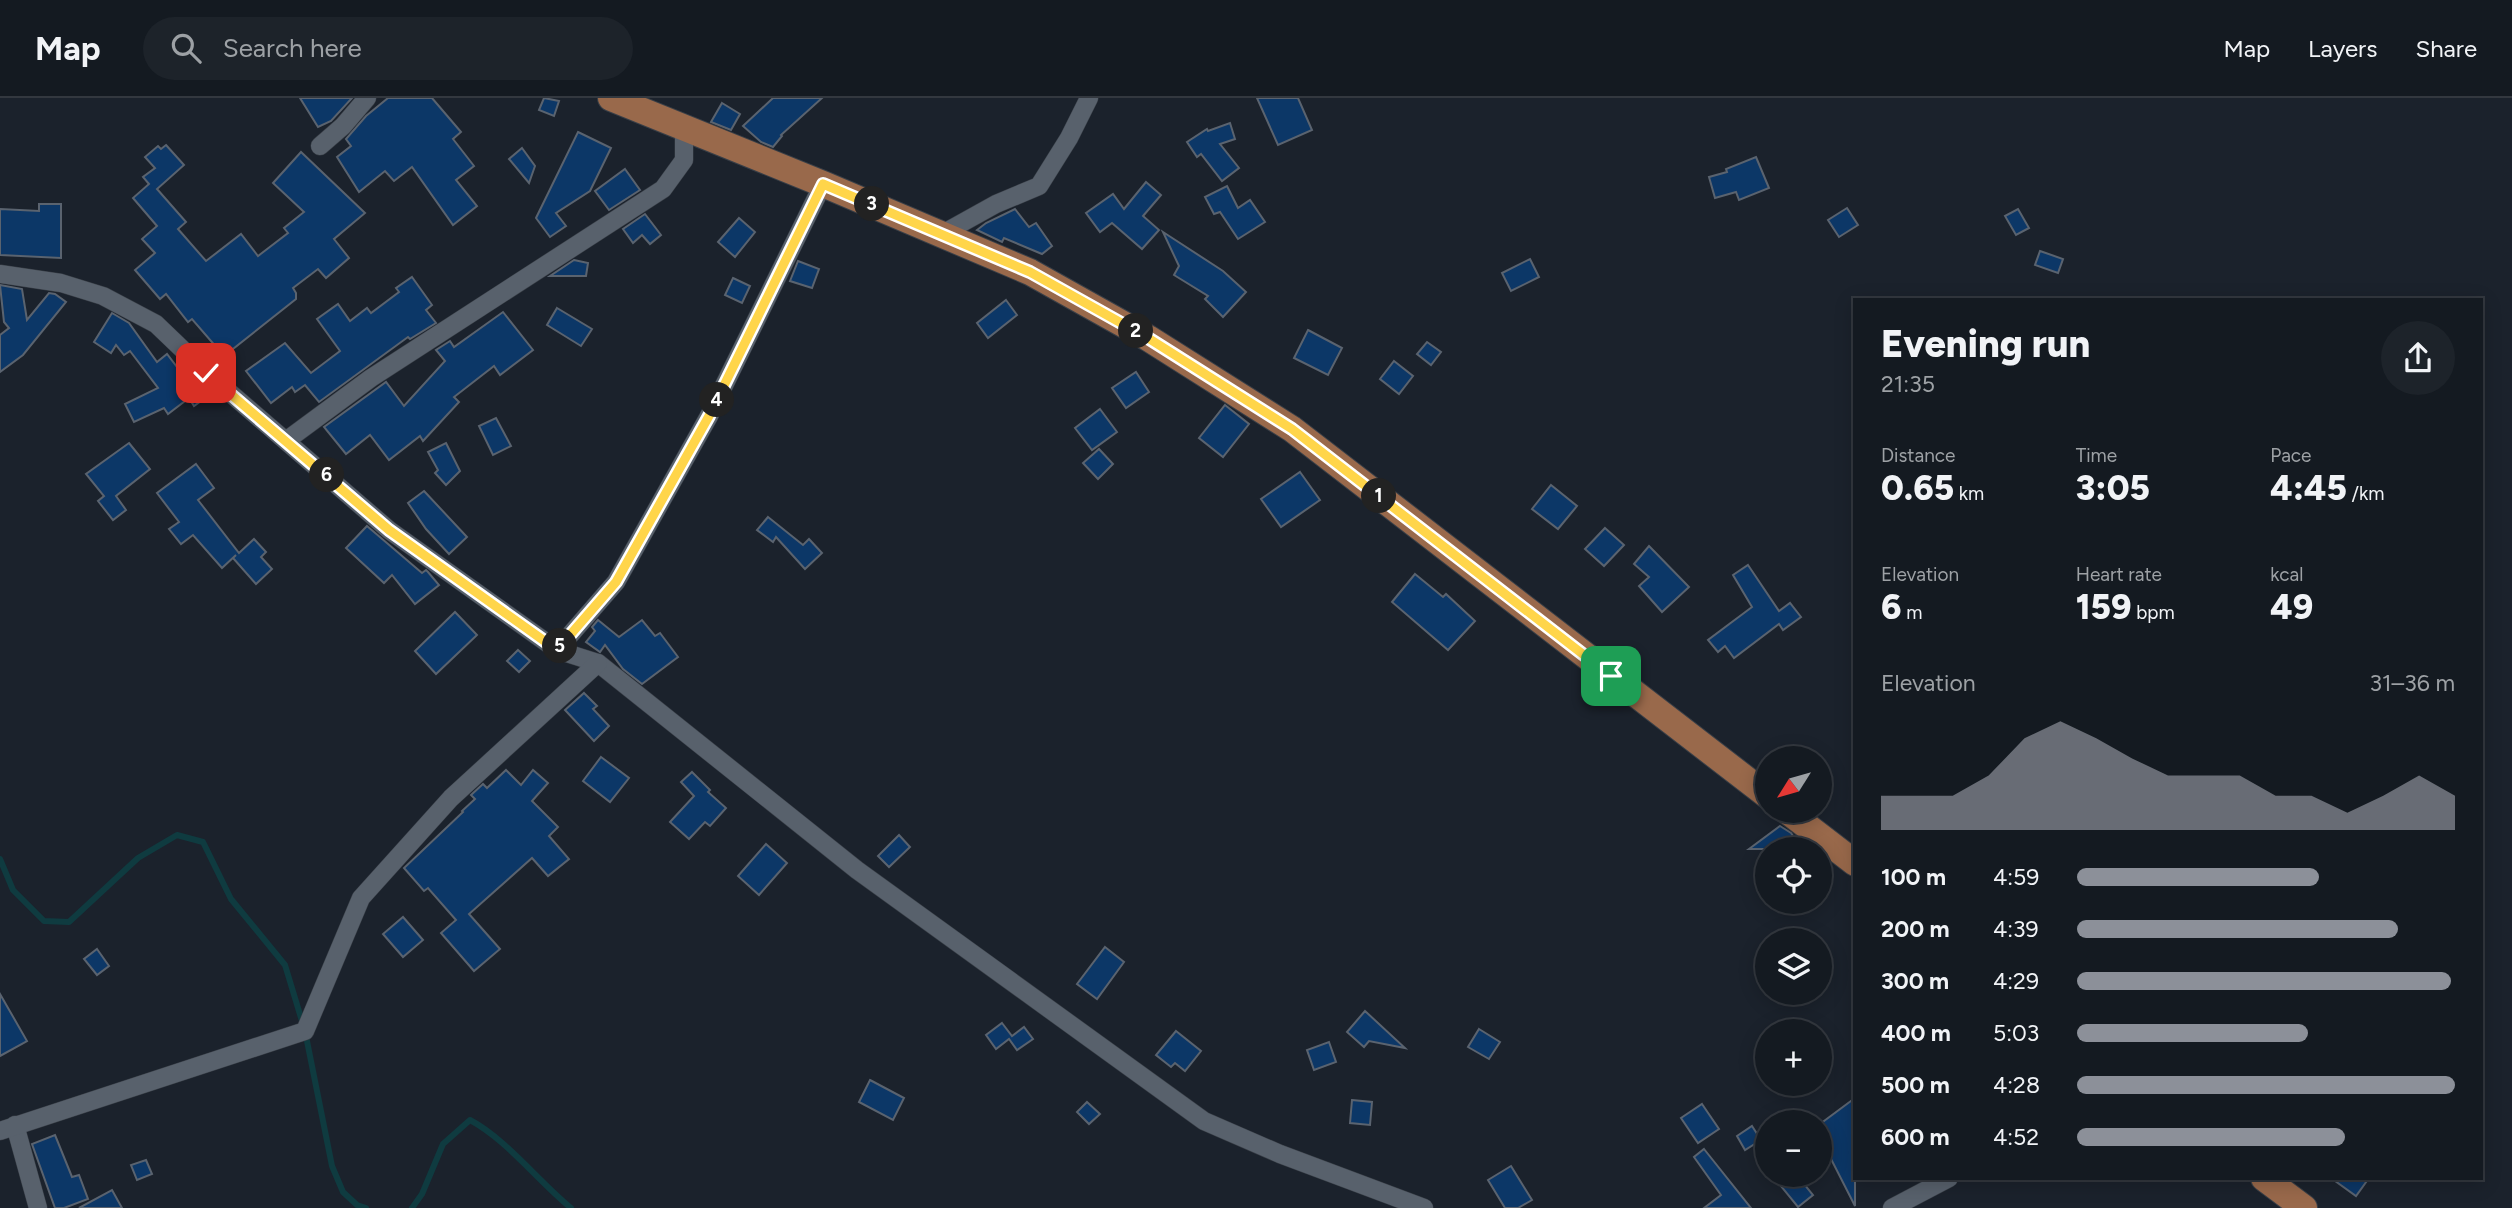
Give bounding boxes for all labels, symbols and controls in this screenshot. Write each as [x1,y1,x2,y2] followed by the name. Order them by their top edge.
[143,17,633,80] search box
[35,29,101,68] text: Map
[167,29,205,67] icon: search
[223,32,362,64] text: Search here
[2223,34,2270,63] text: Map
[2308,34,2377,63] text: Layers
[2415,34,2477,63] text: Share
[854,186,890,222] pin: 3
[866,192,877,215] text: 3
[1118,314,1154,348] pin: 2
[1130,319,1141,342] text: 2
[1881,321,2090,367] text: Evening run
[2381,321,2455,395] button: share
[176,343,236,403] pin
[187,354,225,392] icon: check
[1881,370,1935,398] text: 21:35
[700,382,734,418] pin: 4
[710,388,723,411] text: 4
[1881,444,1955,467] text: Distance
[2076,444,2117,467] text: Time
[2270,444,2311,467] text: Pace
[310,458,344,492] pin: 6
[321,463,332,486] text: 6
[1881,467,1954,509] text: 0.65
[2076,467,2150,509] text: 3:05
[2270,467,2347,509] text: 4:45
[1362,478,1396,514] pin: 1
[1954,482,1984,505] text: km
[2347,482,2384,505] text: /km
[1374,484,1383,507] text: 1
[1881,563,1959,586] text: Elevation
[2076,563,2162,586] text: Heart rate
[2270,563,2304,586] text: kcal
[1881,586,1902,628] text: 6
[2076,586,2132,628] text: 159
[2270,586,2313,628] text: 49
[1902,601,1922,624] text: m
[2132,601,2175,624] text: bpm
[542,628,578,664] pin: 5
[554,634,565,657] text: 5
[1581,646,1641,706] pin
[1592,657,1630,695] icon: arrive
[1881,669,1976,697] text: Elevation
[2370,669,2455,697] text: 31–36 m
[1755,746,1832,822] north arrow
[1755,746,1832,1187] map controls
[1755,837,1832,914] button: locate
[1881,863,1946,891] text: 100 m
[1993,863,2039,891] text: 4:59
[1881,915,1950,943] text: 200 m
[1993,915,2039,943] text: 4:39
[1755,928,1832,1005] button: layers
[1881,967,1949,995] text: 300 m
[1993,967,2039,995] text: 4:29
[1755,1019,1832,1096] button: +
[1881,1019,1951,1047] text: 400 m
[1993,1019,2039,1047] text: 5:03
[1881,1071,1950,1099] text: 500 m
[1993,1071,2040,1099] text: 4:28
[1755,1110,1832,1187] button: −
[1881,1123,1950,1151] text: 600 m
[1993,1123,2039,1151] text: 4:52

